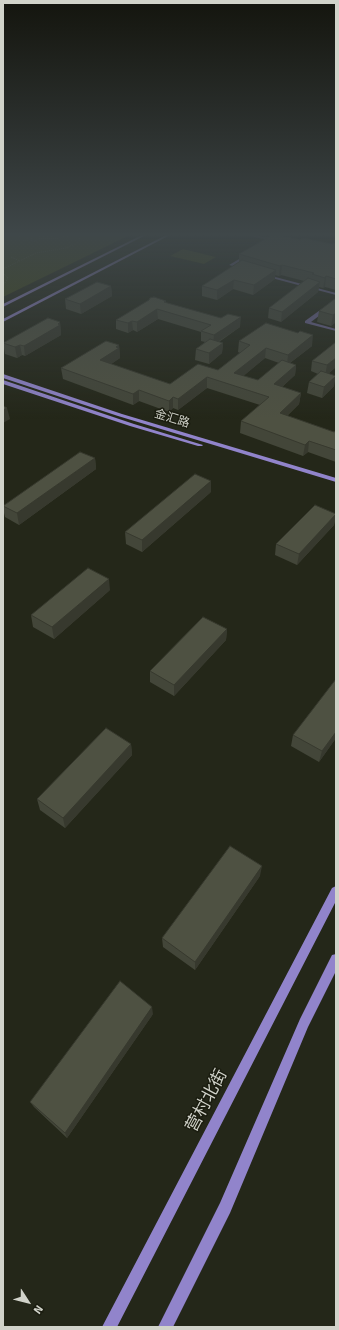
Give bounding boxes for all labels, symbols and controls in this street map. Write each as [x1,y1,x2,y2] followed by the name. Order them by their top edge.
[153,407,191,431] street label: 金汇路
[182,1066,232,1136] street label: 营村北街
[8,1282,48,1322] north arrow
[31,1302,46,1316] text: N

